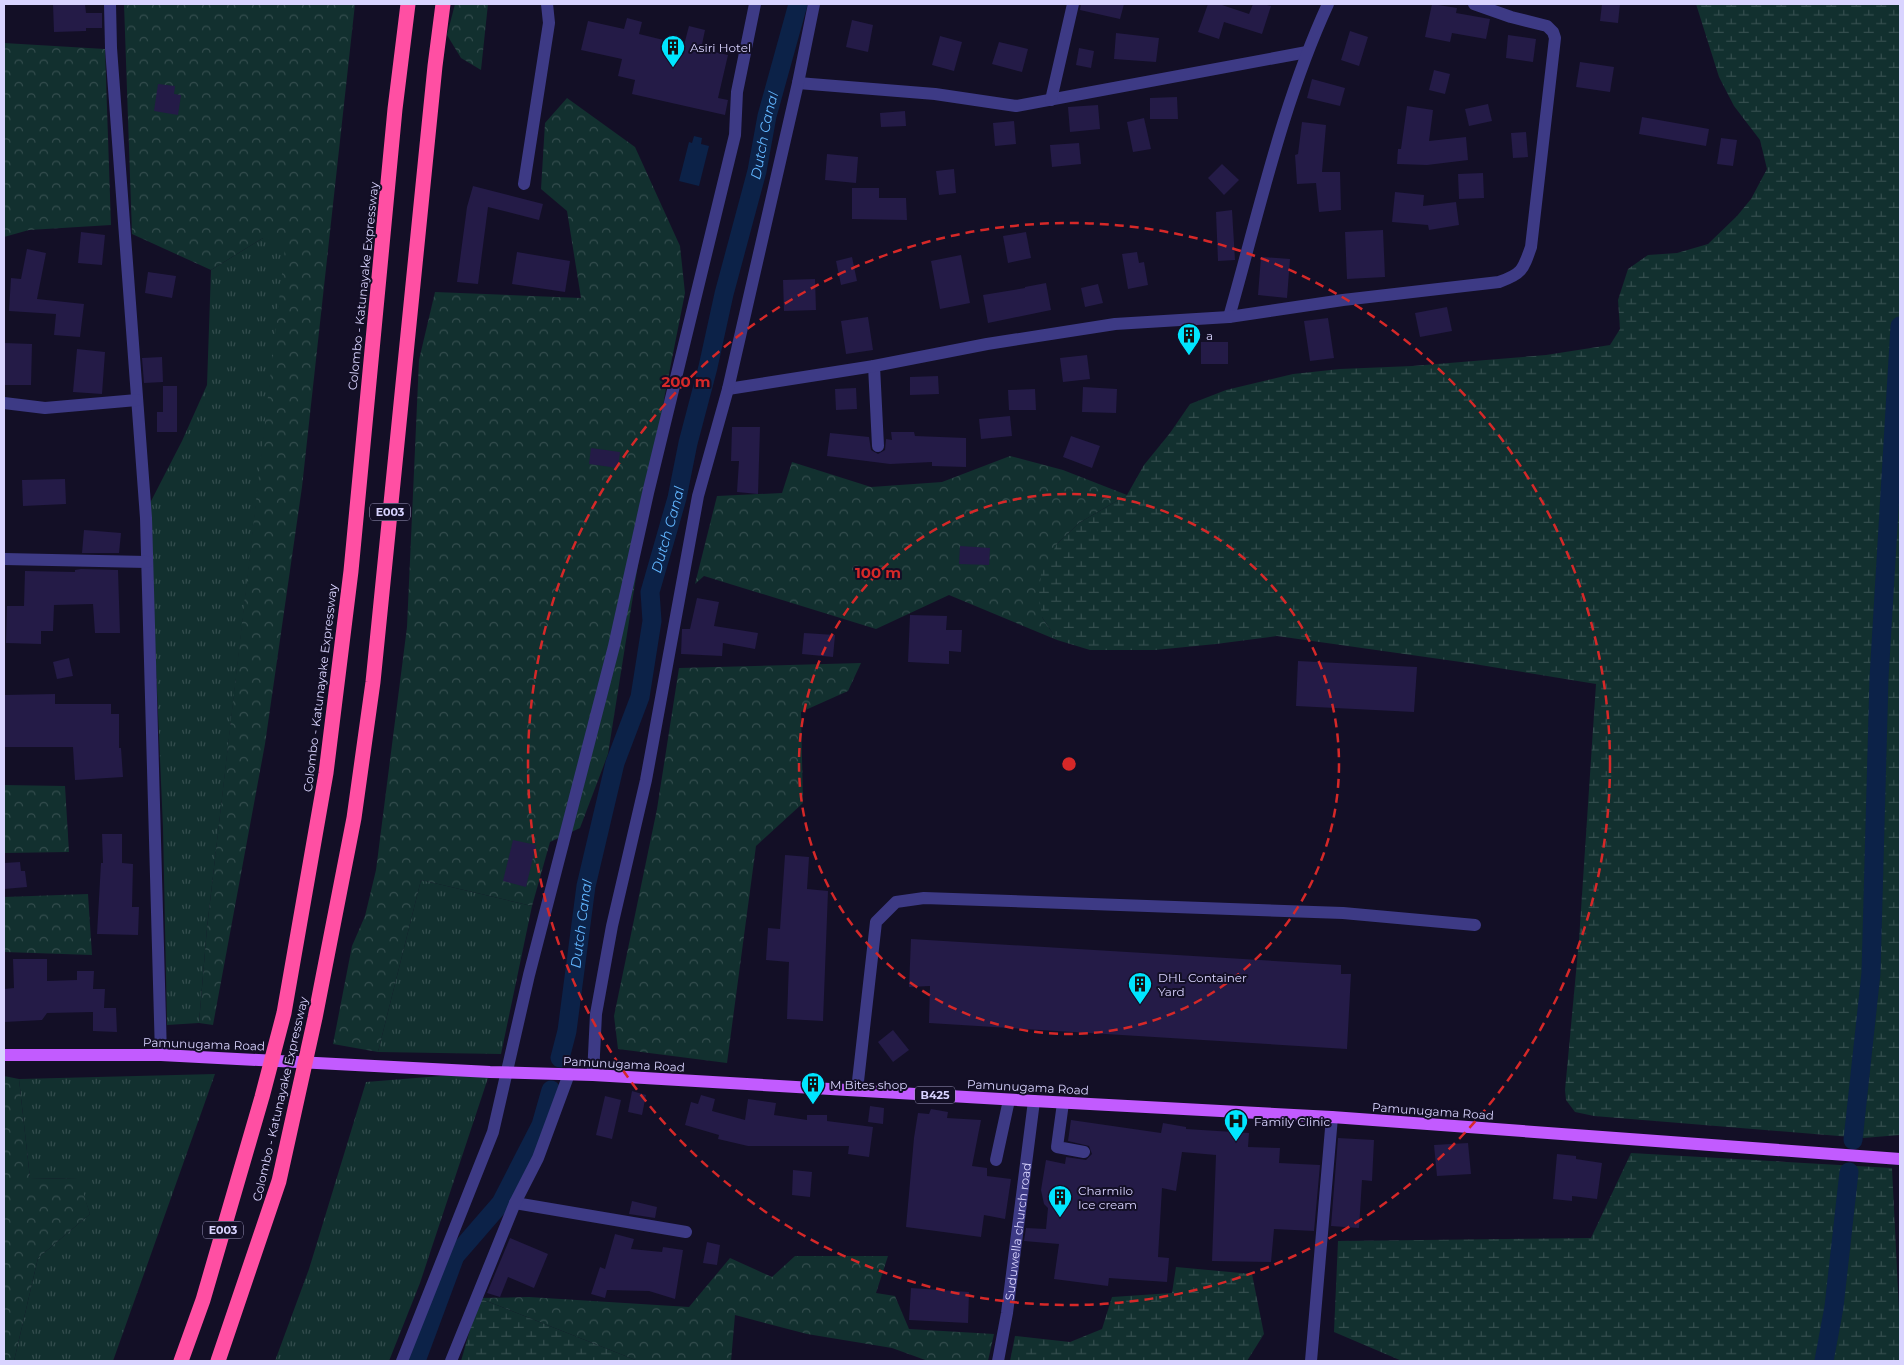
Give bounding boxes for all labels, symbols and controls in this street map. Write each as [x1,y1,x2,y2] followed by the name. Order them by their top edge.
[660,34,686,68] building icon: Asiri Hotel
[690,40,751,55] place label: Asiri Hotel
[746,89,782,181] water label: Dutch Canal
[345,181,381,391] street label: Colombo - Katunayake Expressway
[1176,322,1202,356] building icon: a
[1206,328,1213,343] place label: a
[661,372,711,391] text: 200 m
[647,484,688,575] water label: Dutch Canal
[370,504,410,520] road number: E003
[855,563,901,582] text: 100 m
[300,583,340,793] street label: Colombo - Katunayake Expressway
[1060,755,1078,773] centre of rings
[566,877,596,969] water label: Dutch Canal
[1158,970,1247,999] place label: DHL Container Yard
[1127,971,1153,1005] building icon: DHL Container Yard
[249,995,311,1203] street label: Colombo - Katunayake Expressway
[143,1034,265,1054] street label: Pamunugama Road
[563,1053,685,1075] street label: Pamunugama Road
[800,1071,826,1105] building icon: M Bites shop
[967,1076,1089,1098] street label: Pamunugama Road
[830,1077,907,1092] place label: M Bites shop
[915,1086,955,1104] road number: B425
[1372,1099,1494,1123] street label: Pamunugama Road
[1223,1108,1249,1142] hospital icon: Family Clinic
[1254,1114,1331,1129] place label: Family Clinic
[1001,1162,1034,1301] street label: Suduwella church road
[1078,1183,1137,1212] place label: Charmilo Ice cream
[1047,1184,1073,1218] building icon: Charmilo Ice cream
[203,1222,243,1238] road number: E003

